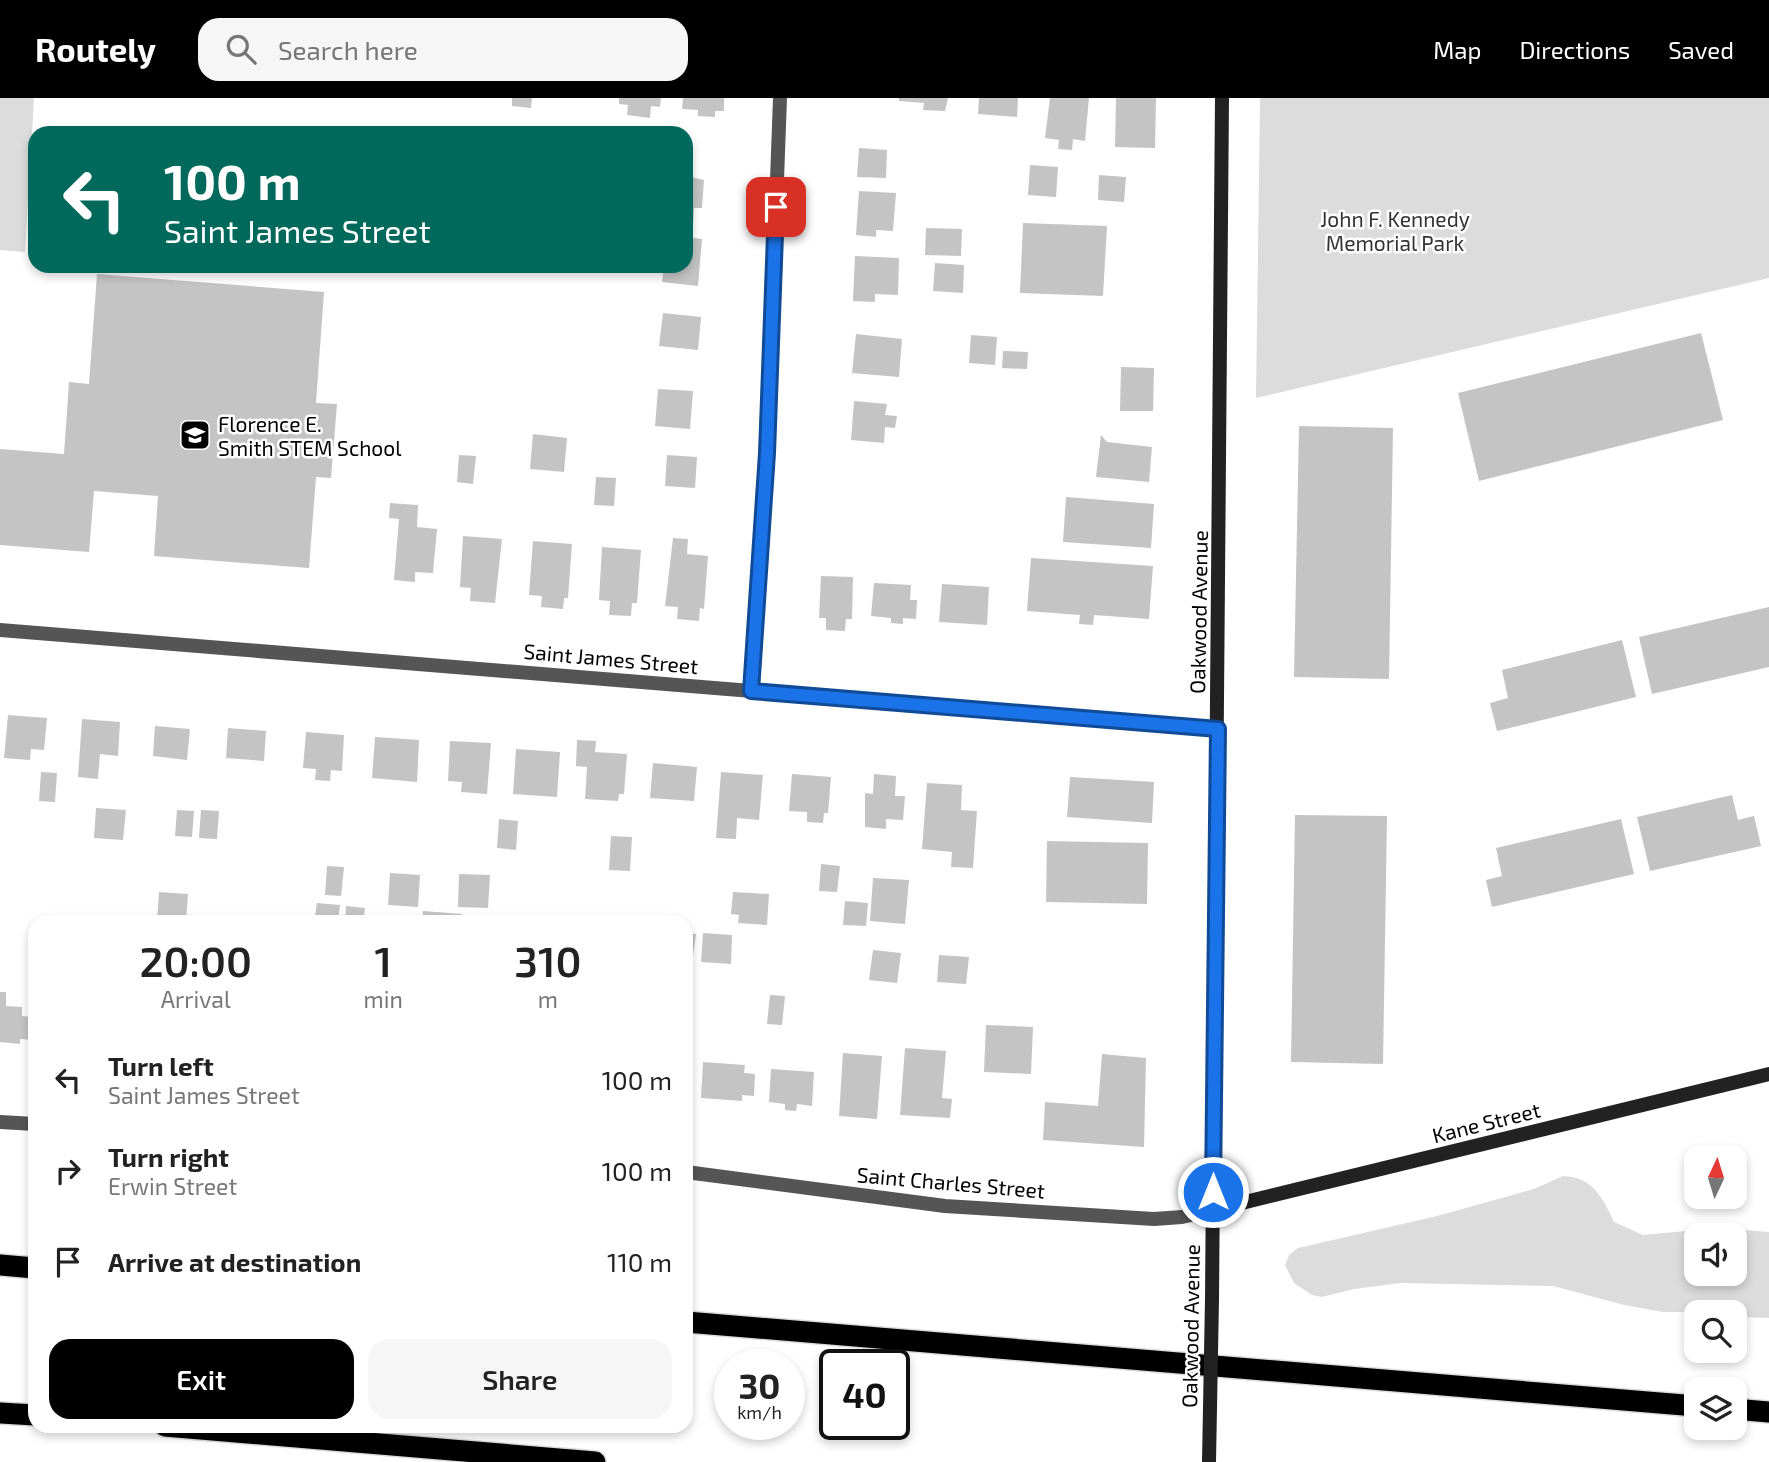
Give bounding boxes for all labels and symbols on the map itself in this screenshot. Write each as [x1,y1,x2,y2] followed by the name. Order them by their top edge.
[746,177,806,237] pin
[1320,206,1470,255] park label: John F. Kennedy Memorial Park
[218,411,402,460] place label: Florence E. Smith STEM School
[178,418,212,452] school or university icon: Florence E. Smith STEM School
[1184,530,1212,694] street label: Oakwood Avenue
[523,638,699,678] street label: Saint James Street
[1429,1097,1543,1147] street label: Kane Street
[1684,1146,1746,1209] north arrow
[1176,1155,1250,1229] position arrow
[856,1161,1046,1203] street label: Saint Charles Street
[1176,1244,1204,1408] street label: Oakwood Avenue
[819,1349,910,1440] speed limit sign: 40

